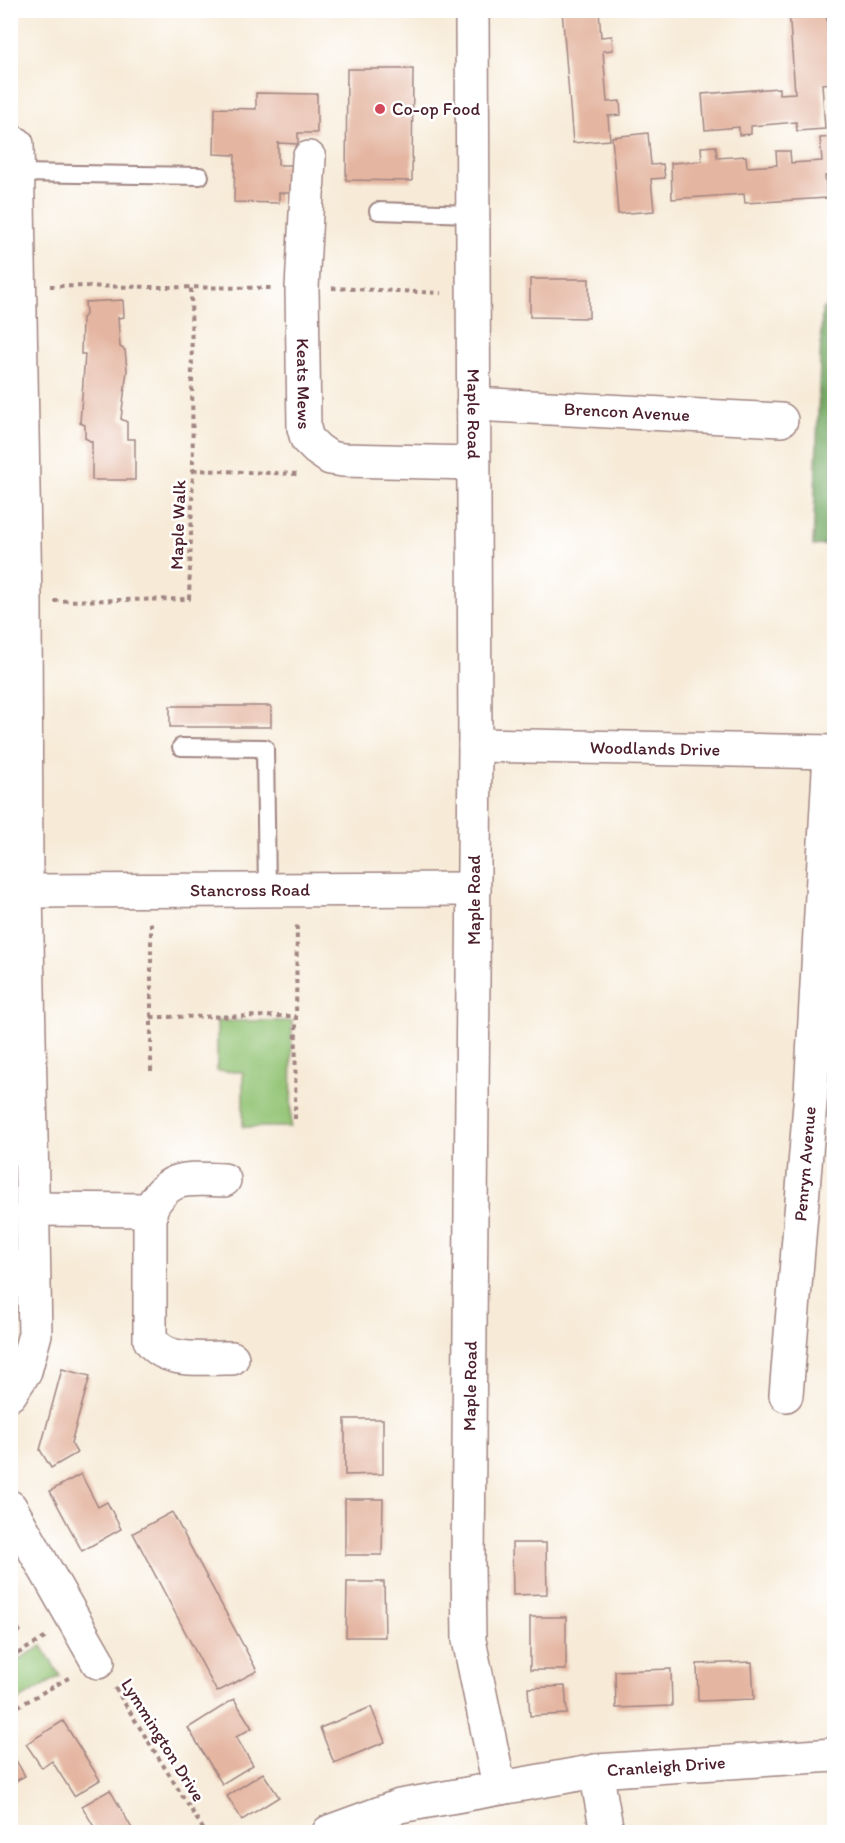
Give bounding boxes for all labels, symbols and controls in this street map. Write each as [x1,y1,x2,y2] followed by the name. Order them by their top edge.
[392,98,480,120] place label: Co-op Food
[373,102,387,116] marker: Co-op Food
[292,338,315,430] street label: Keats Mews
[462,369,485,459] street label: Maple Road
[563,398,690,426] street label: Brencon Avenue
[165,479,191,570] street label: Maple Walk
[590,736,720,761] street label: Woodlands Drive
[463,855,485,945] street label: Maple Road
[190,879,310,901] street label: Stancross Road
[789,1105,821,1222] street label: Penryn Avenue
[458,1341,482,1431] street label: Maple Road
[116,1674,210,1806] street label: Lymmington Drive
[606,1751,726,1781] street label: Cranleigh Drive

